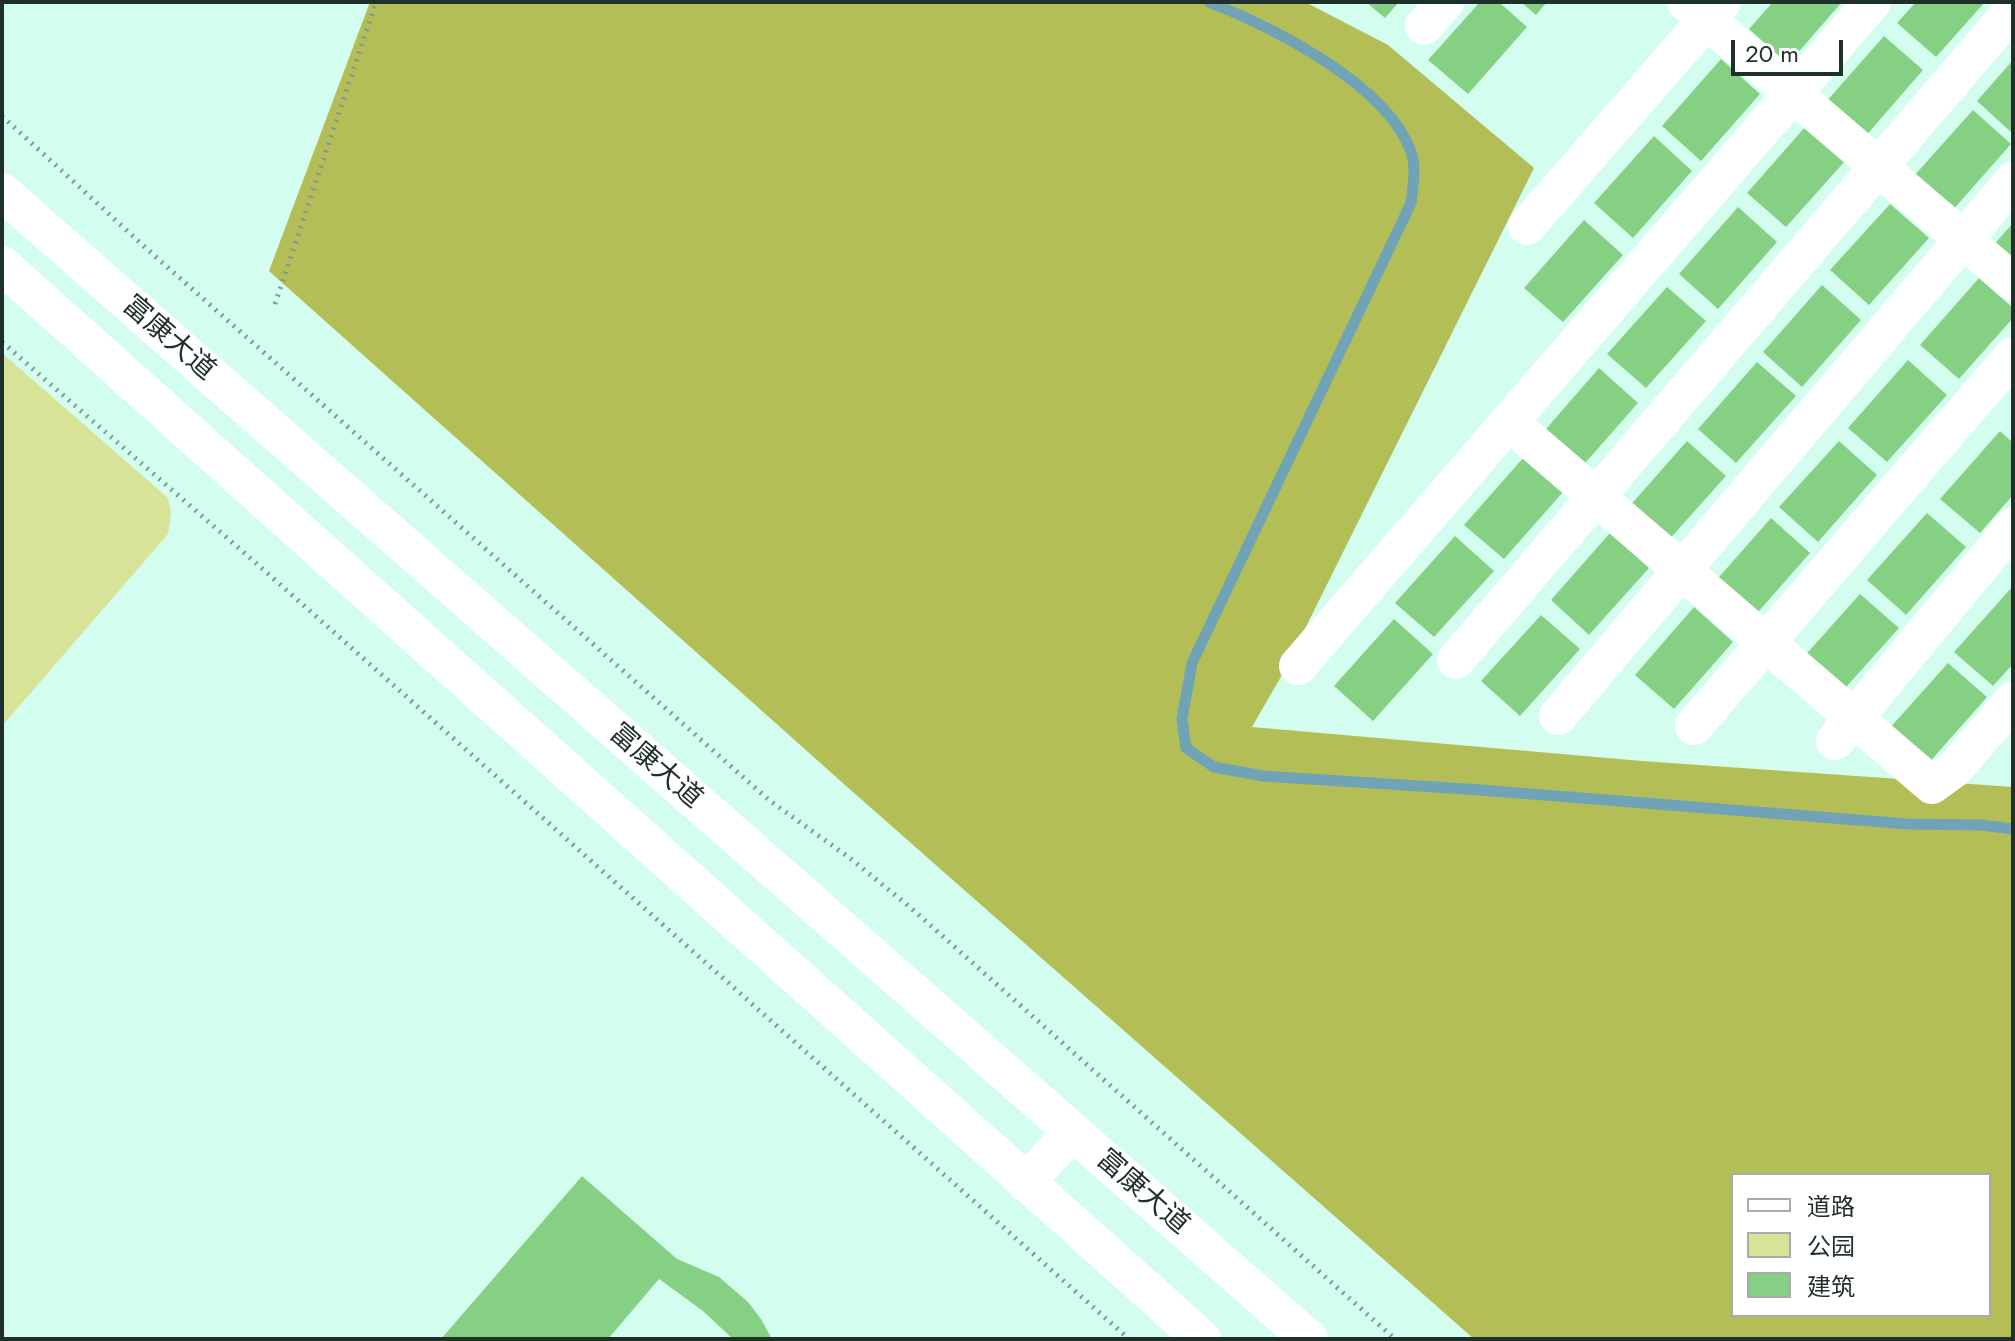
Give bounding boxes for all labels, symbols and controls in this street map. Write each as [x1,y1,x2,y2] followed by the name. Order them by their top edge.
[1735,24,1847,74] scale bar
[1745,36,1799,71] text: 20 m
[115,290,221,388] street label: 富康大道
[602,718,708,816] street label: 富康大道
[1089,1144,1195,1242] street label: 富康大道
[1731,1173,1991,1317] legend
[1807,1189,1855,1224] text: 道路
[1807,1229,1855,1264] text: 公园
[1807,1269,1855,1304] text: 建筑

